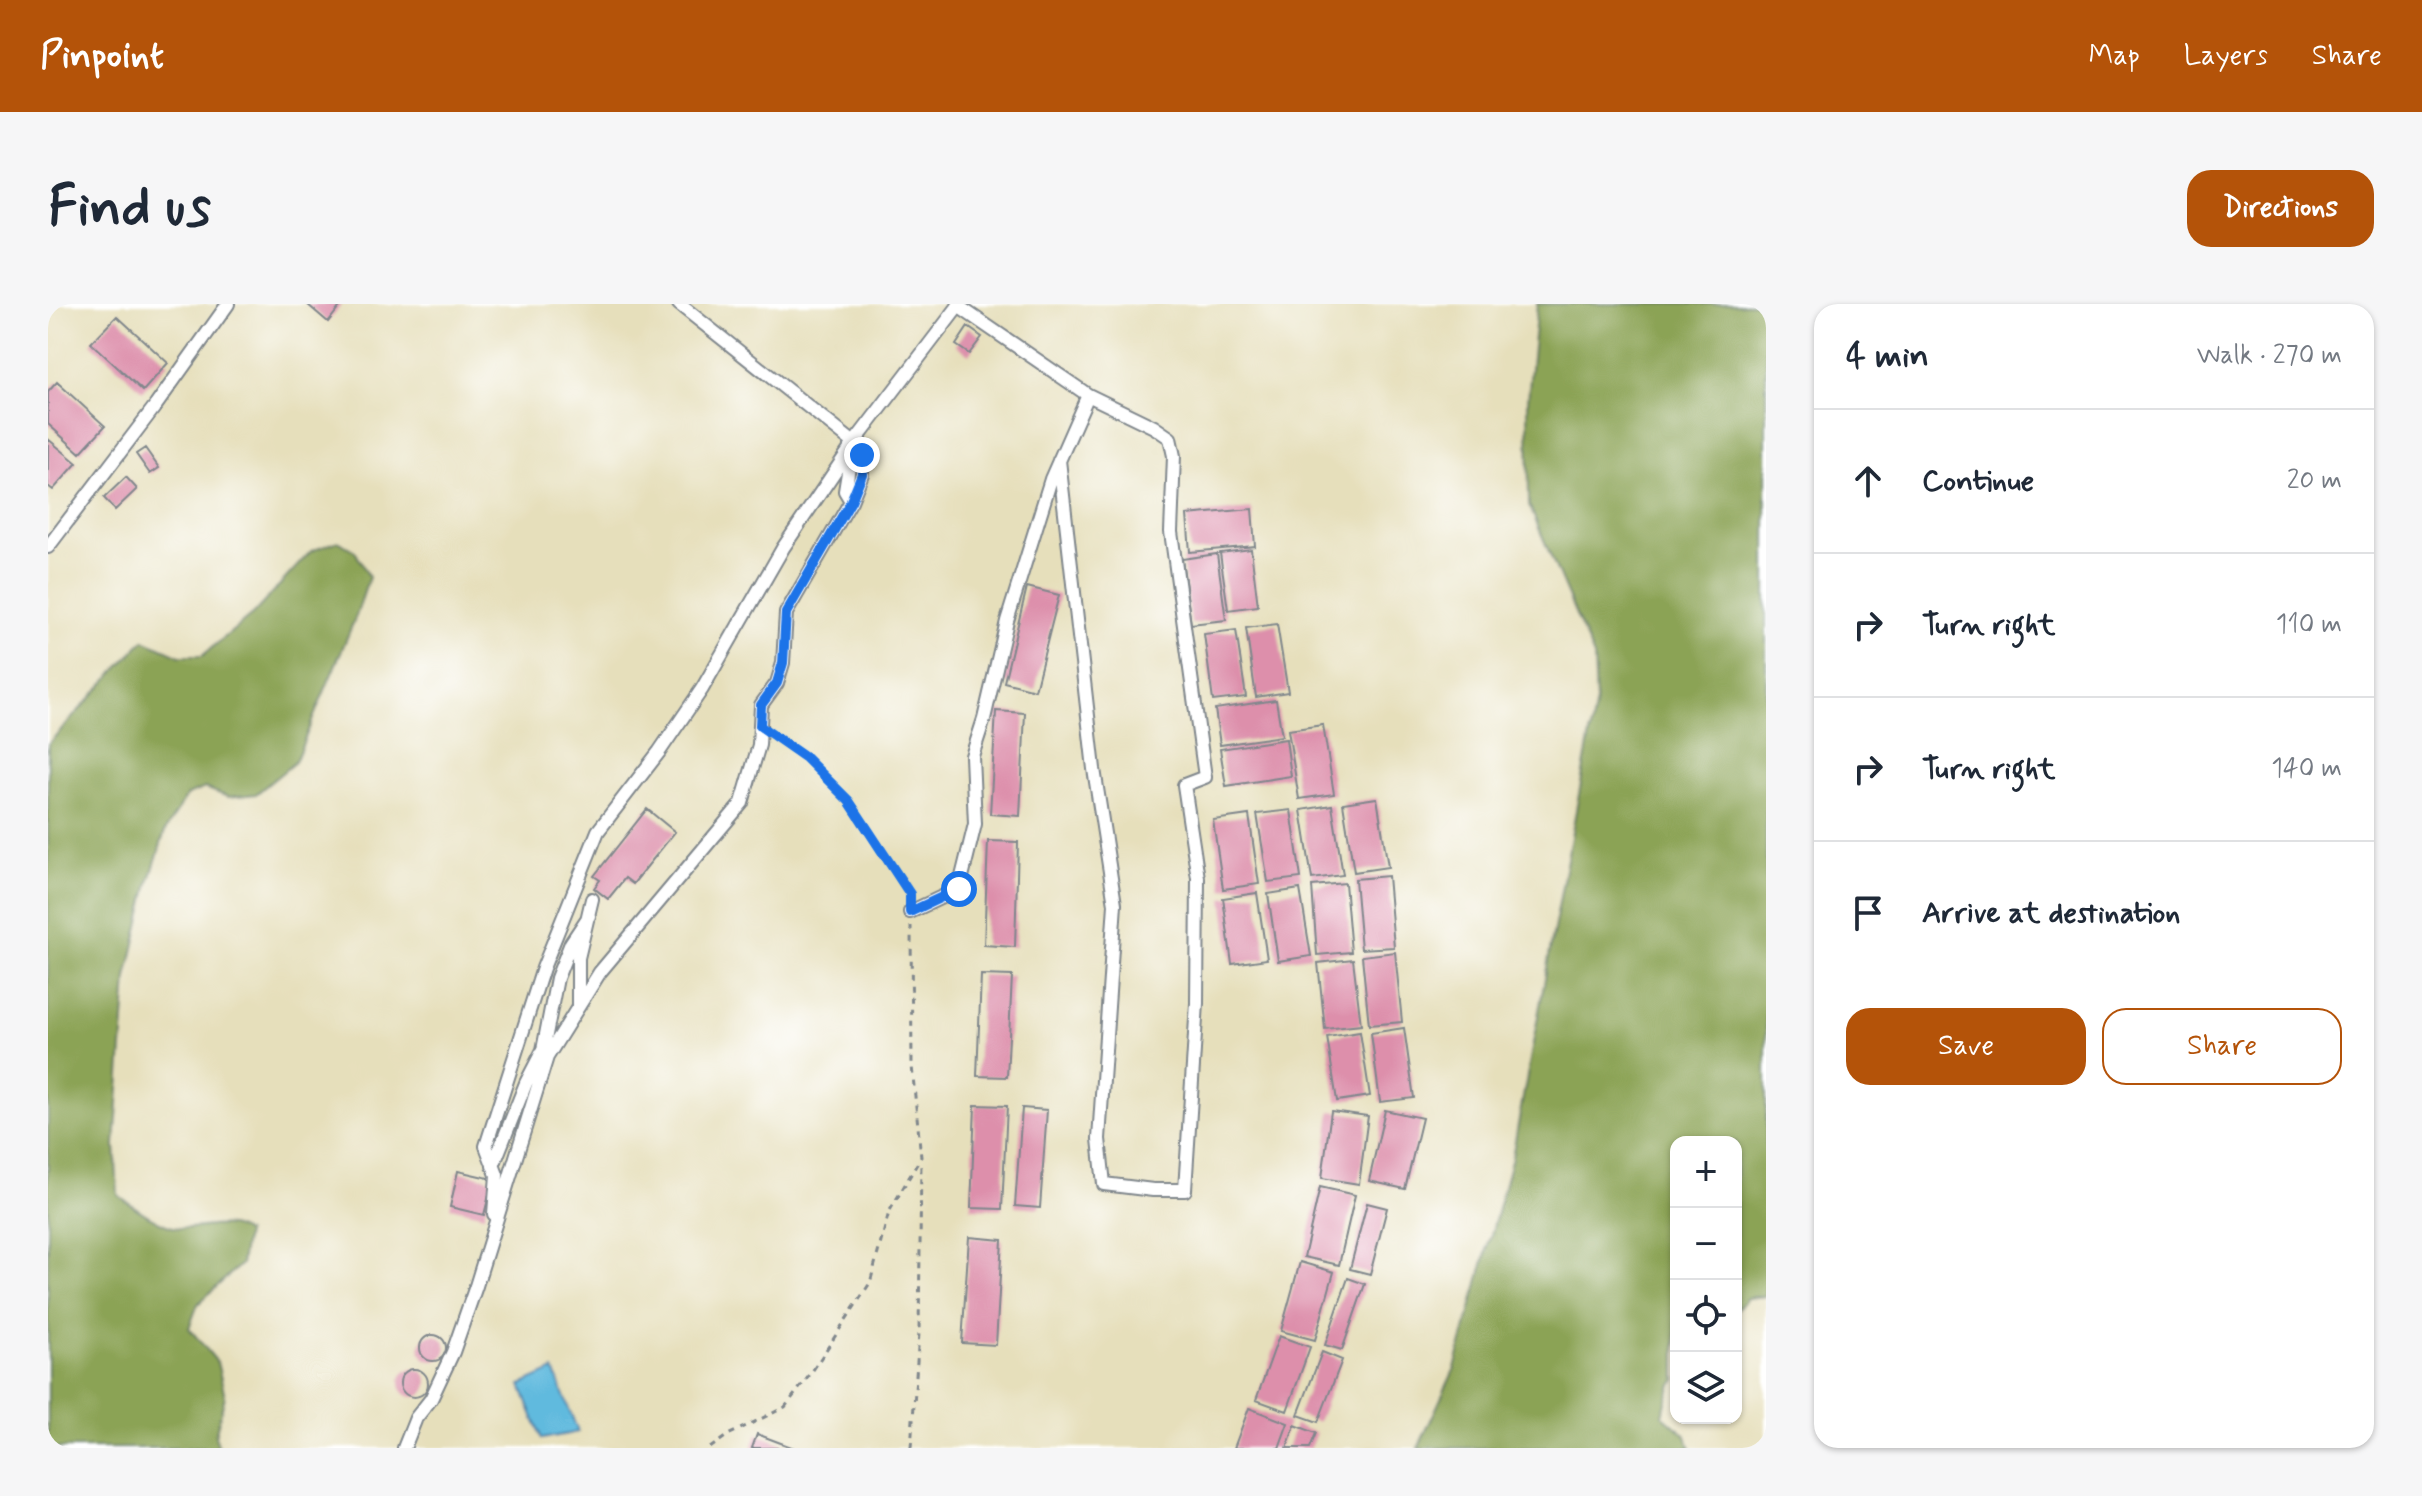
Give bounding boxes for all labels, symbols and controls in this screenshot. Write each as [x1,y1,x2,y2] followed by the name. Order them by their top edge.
[40,32,164,81] text: Pinpoint
[2089,38,2140,75] text: Map
[2184,38,2268,75] text: Layers
[2312,38,2382,75] text: Share
[2187,170,2374,247] button: Directions
[48,172,211,245] text: Find us
[1846,334,1929,379] text: 4 min
[2197,339,2342,373] text: Walk · 270 m
[844,437,880,473] route end
[1846,459,1890,503] icon: ahead
[1922,462,2034,501] text: Continue
[2287,464,2342,498] text: 20 m
[1846,603,1890,647] icon: right
[1922,606,2055,645] text: Turn right
[2276,608,2342,642] text: 110 m
[1846,747,1890,791] icon: right
[1922,750,2055,789] text: Turn right
[2271,752,2342,786] text: 140 m
[941,871,977,907] route start
[1846,891,1890,935] icon: arrive
[1922,894,2180,933] text: Arrive at destination
[1846,1008,2086,1085] button: Save
[2102,1008,2342,1085] button: Share
[1670,1136,1742,1424] map controls
[1670,1136,1742,1208] button: +
[1670,1208,1742,1280] button: −
[1670,1280,1742,1352] button: locate
[1670,1352,1742,1424] button: layers

